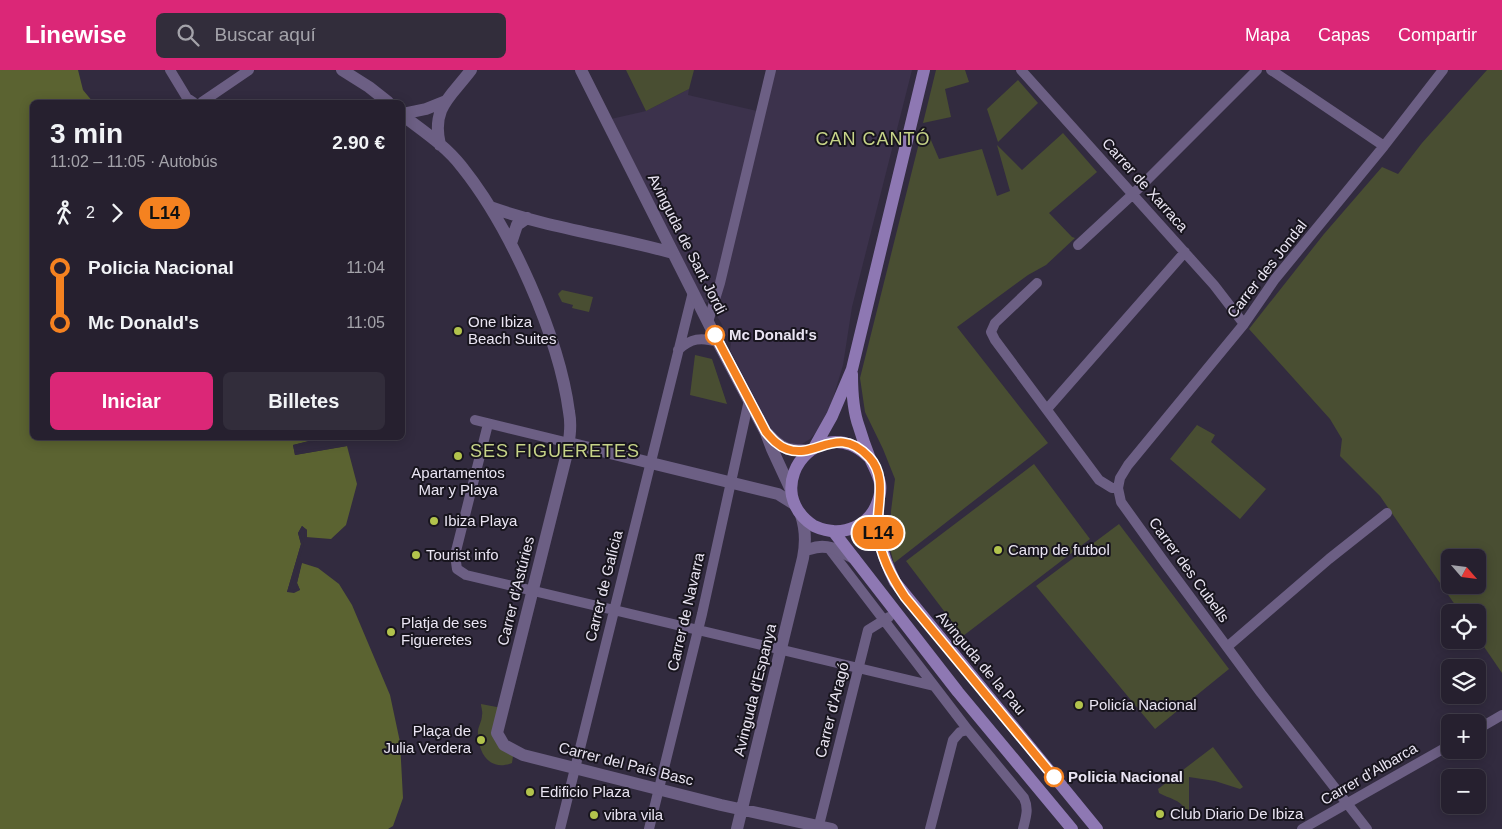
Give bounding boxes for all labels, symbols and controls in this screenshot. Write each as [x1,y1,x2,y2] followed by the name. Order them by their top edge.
[156,13,506,58] search box
[25,21,126,48] text: Linewise
[174,21,202,49] icon: search
[214,24,316,45] text: Buscar aquí
[1245,25,1290,45] text: Mapa
[1318,25,1370,45] text: Capas
[1398,25,1477,45] text: Compartir
[50,118,123,149] text: 3 min
[815,128,931,149] district label: CAN CANTÓ
[332,132,385,153] text: 2.90 €
[1099,134,1192,235] street label: Carrer de Xarraca
[50,153,218,170] text: 11:02 – 11:05 · Autobús
[645,171,730,317] street label: Avinguda de Sant Jordi
[50,199,78,227] icon: walk
[103,199,131,227] icon: forward
[149,203,180,223] text: L14
[86,204,95,221] text: 2
[1223,216,1310,321] street label: Carrer des Jondal
[88,257,234,278] text: Policia Nacional
[346,259,385,276] text: 11:04
[88,312,199,333] text: Mc Donald's
[468,313,556,347] place label: One Ibiza Beach Suites
[346,314,385,331] text: 11:05
[452,325,464,337] marker: One Ibiza Beach Suites
[705,325,725,345] marker: Mc Donald's
[729,326,817,343] place label: Mc Donald's
[50,372,213,430] button: Iniciar
[223,372,385,430] button: Billetes
[470,441,640,461] district label: SES FIGUERETES
[452,450,464,462] marker: Apartamentos Mar y Playa
[411,464,505,498] place label: Apartamentos Mar y Playa
[444,512,518,529] place label: Ibiza Playa
[1146,514,1233,625] street label: Carrer des Cubells
[428,515,440,527] marker: Ibiza Playa
[849,517,907,549] line badge: L14
[862,523,894,543] text: L14
[581,528,626,643] street label: Carrer de Galícia
[494,534,537,647] street label: Carrer d'Astúries
[1008,541,1110,558] place label: Camp de futbol
[992,544,1004,556] marker: Camp de futbol
[426,546,499,563] place label: Tourist info
[410,549,422,561] marker: Tourist info
[1441,549,1486,594] north arrow
[1441,549,1486,814] map controls
[664,550,708,673] street label: Carrer de Navarra
[1441,604,1486,649] button: locate
[933,607,1030,718] street label: Avinguda de la Pau
[401,614,487,648] place label: Platja de ses Figueretes
[730,621,779,758] street label: Avinguda d'Espanya
[385,626,397,638] marker: Platja de ses Figueretes
[1441,659,1486,704] button: layers
[811,660,852,759] street label: Carrer d'Aragó
[1089,696,1197,713] place label: Policía Nacional
[1073,699,1085,711] marker: Policía Nacional
[1441,714,1486,759] button: +
[383,722,472,756] place label: Plaça de Julia Verdera
[475,734,487,746] marker: Plaça de Julia Verdera
[557,739,696,789] street label: Carrer del País Basc
[1317,739,1421,808] street label: Carrer d'Albarca
[1044,767,1064,787] marker: Policia Nacional
[1068,768,1183,785] place label: Policia Nacional
[1441,769,1486,814] button: −
[540,783,631,800] place label: Edificio Plaza
[524,786,536,798] marker: Edificio Plaza
[1170,805,1304,822] place label: Club Diario De Ibiza
[604,806,664,823] place label: vibra vila
[1154,808,1166,820] marker: Club Diario De Ibiza
[588,809,600,821] marker: vibra vila

